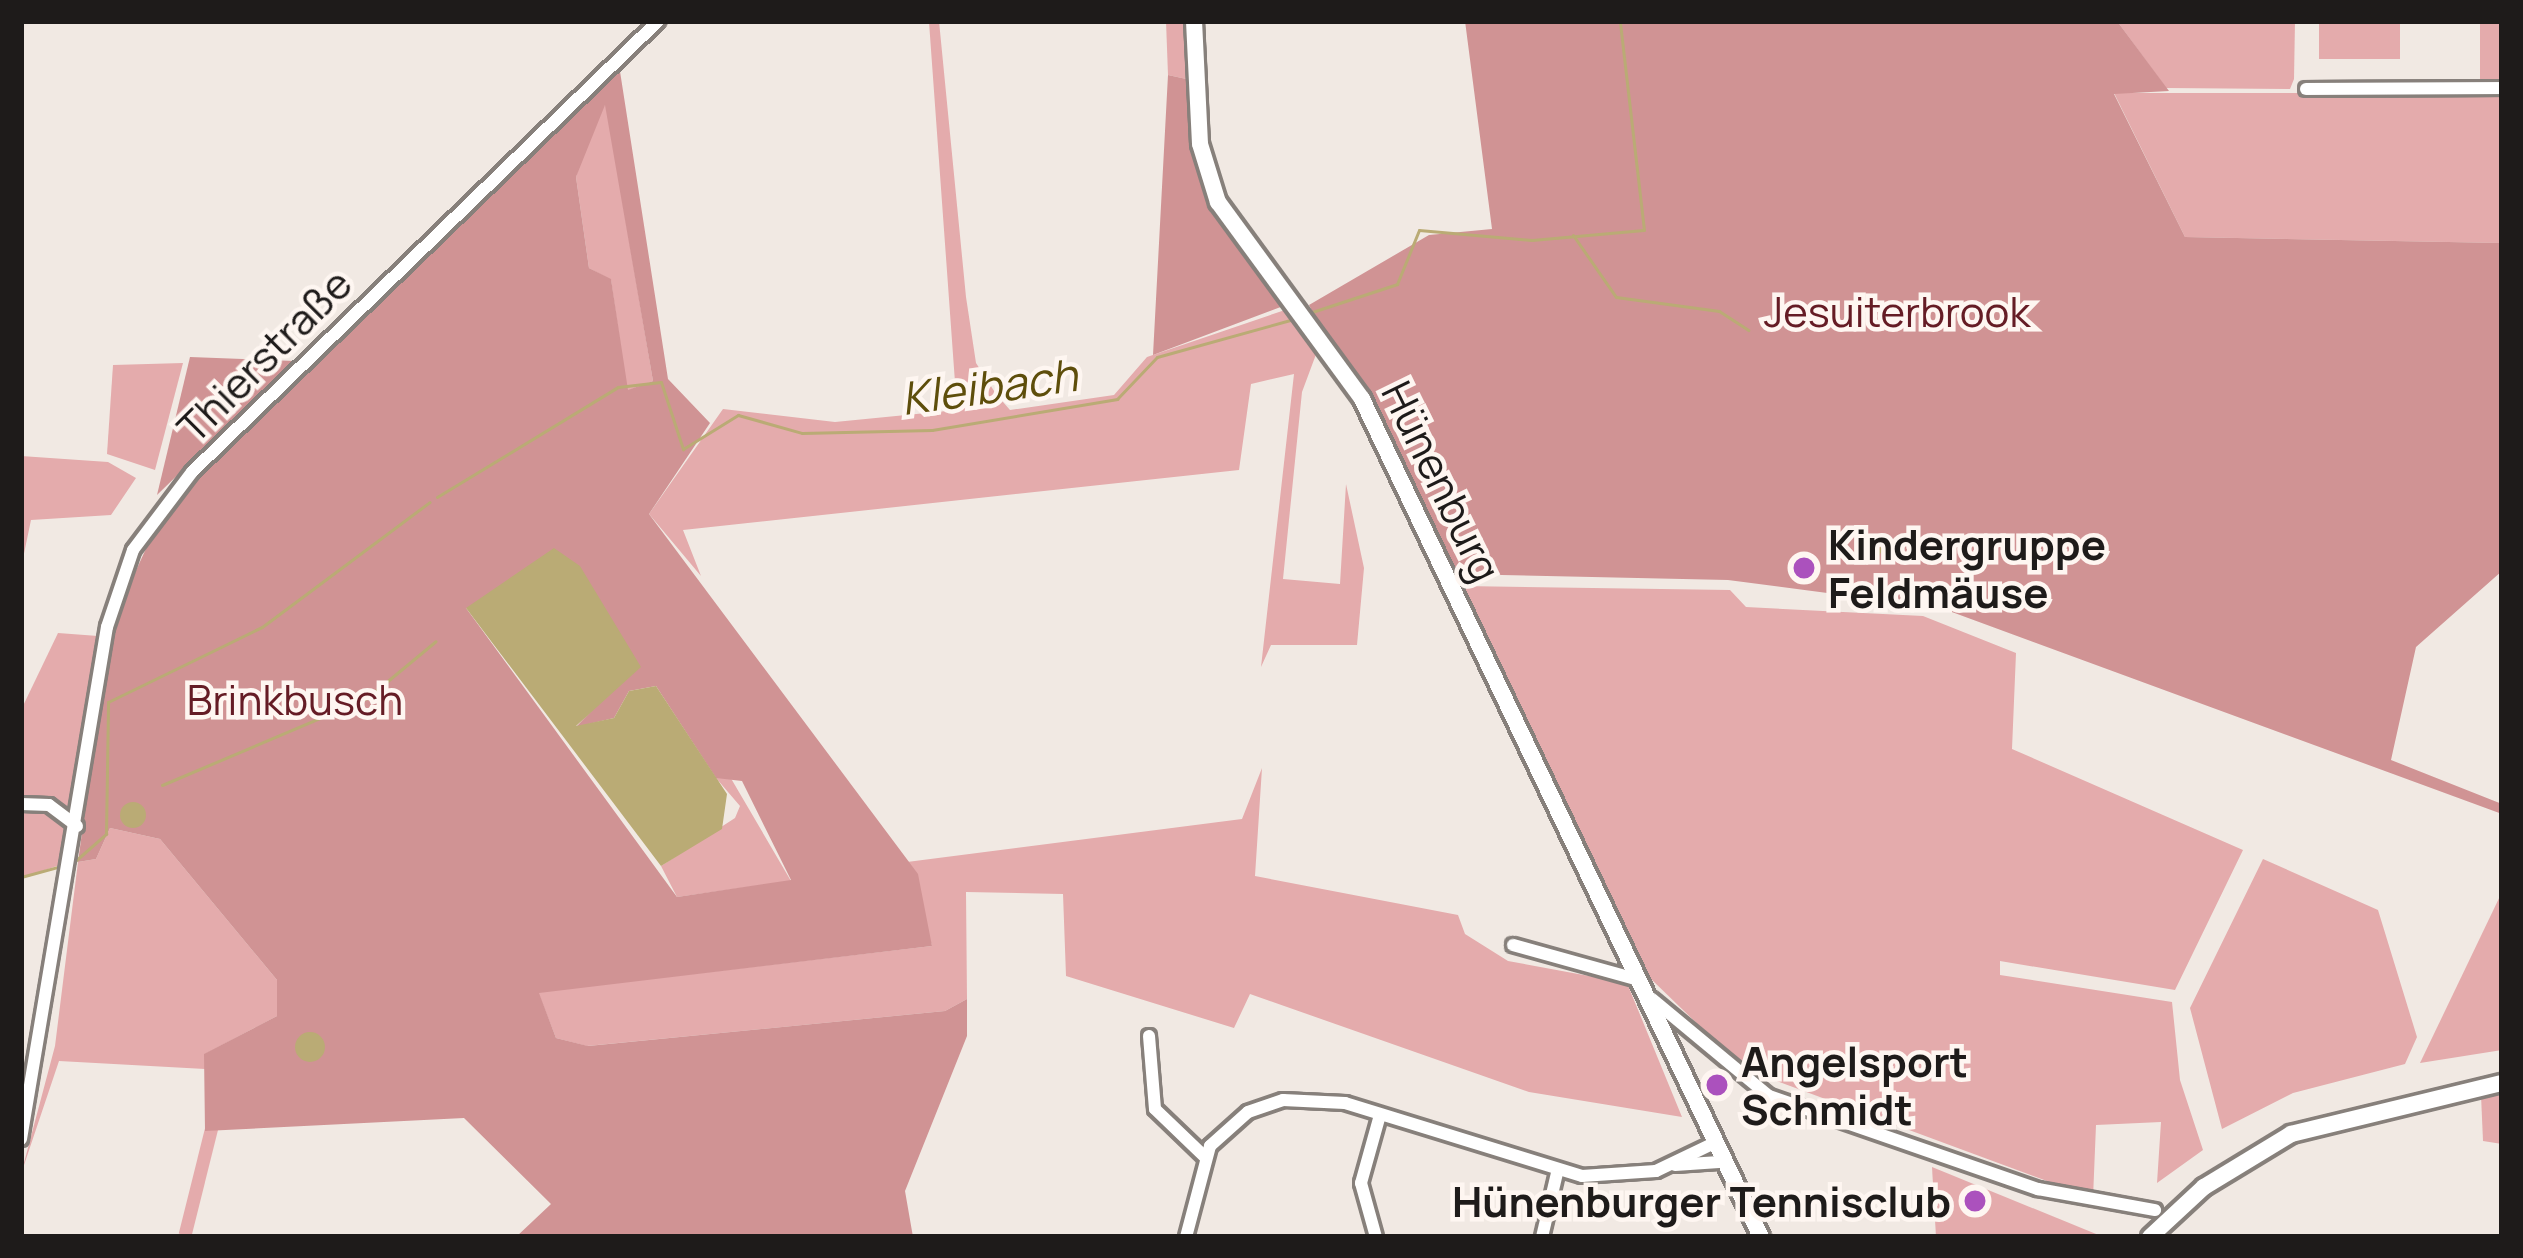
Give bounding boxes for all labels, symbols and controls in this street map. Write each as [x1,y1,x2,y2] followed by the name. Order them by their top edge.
[167,258,361,452] street label: Thierstraße
[1764,286,2030,336] park label: Jesuiterbrook
[897,348,1081,426] water label: Kleibach
[1372,373,1512,589] street label: Hünenburg
[1828,519,2106,618] place label: Kindergruppe Feldmäuse
[1791,555,1817,581] marker: Kindergruppe Feldmäuse
[187,674,403,724] park label: Brinkbusch
[1741,1036,1968,1134] place label: Angelsport Schmidt
[1704,1072,1730,1098] marker: Angelsport Schmidt
[1452,1176,1951,1226] place label: Hünenburger Tennisclub
[1962,1188,1988,1214] marker: Hünenburger Tennisclub

